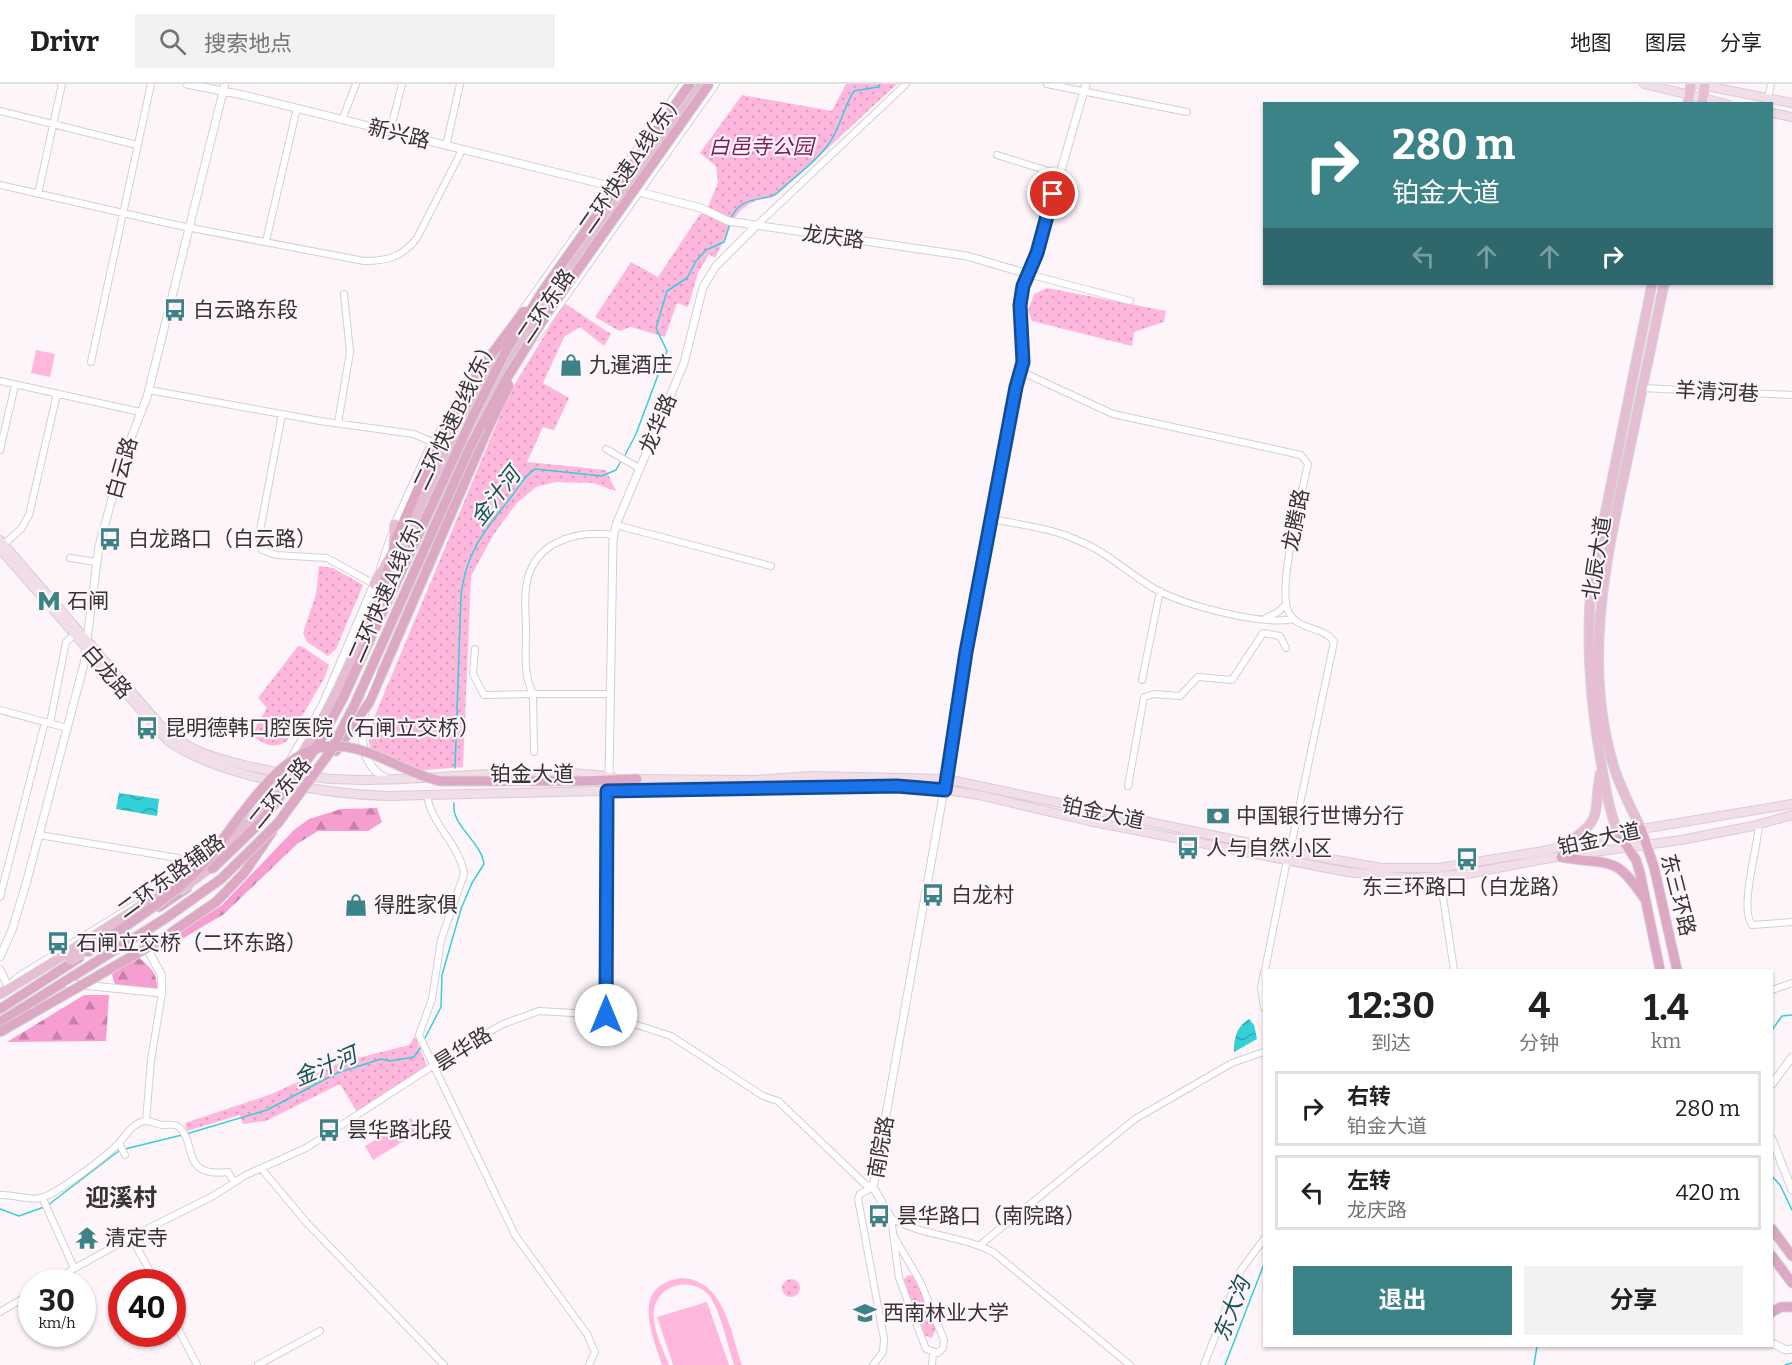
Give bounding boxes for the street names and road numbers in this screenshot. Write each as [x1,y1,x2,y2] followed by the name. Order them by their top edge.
[573,98,683,238] street label: 二环快速A线(东)
[365,114,433,154] street label: 新兴路
[800,220,866,254] street label: 龙庆路
[512,264,580,348] street label: 二环东路
[408,346,498,494] street label: 二环快速B线(东)
[1674,377,1760,407] street label: 羊清河巷
[634,390,682,458] street label: 龙华路
[101,434,143,502] street label: 白云路
[1277,487,1315,553] street label: 龙腾路
[1578,514,1616,602] street label: 北辰大道
[343,515,429,667] street label: 二环快速A线(东)
[77,640,137,704] street label: 白龙路
[243,752,317,834] street label: 二环东路
[490,761,574,787] street label: 铂金大道
[1059,792,1147,834] street label: 铂金大道
[1555,818,1643,860] street label: 铂金大道
[112,828,230,924] street label: 二环东路辅路
[1655,851,1701,939] street label: 东三环路
[429,1021,497,1077] street label: 昙华路
[863,1114,899,1180] street label: 南院路

